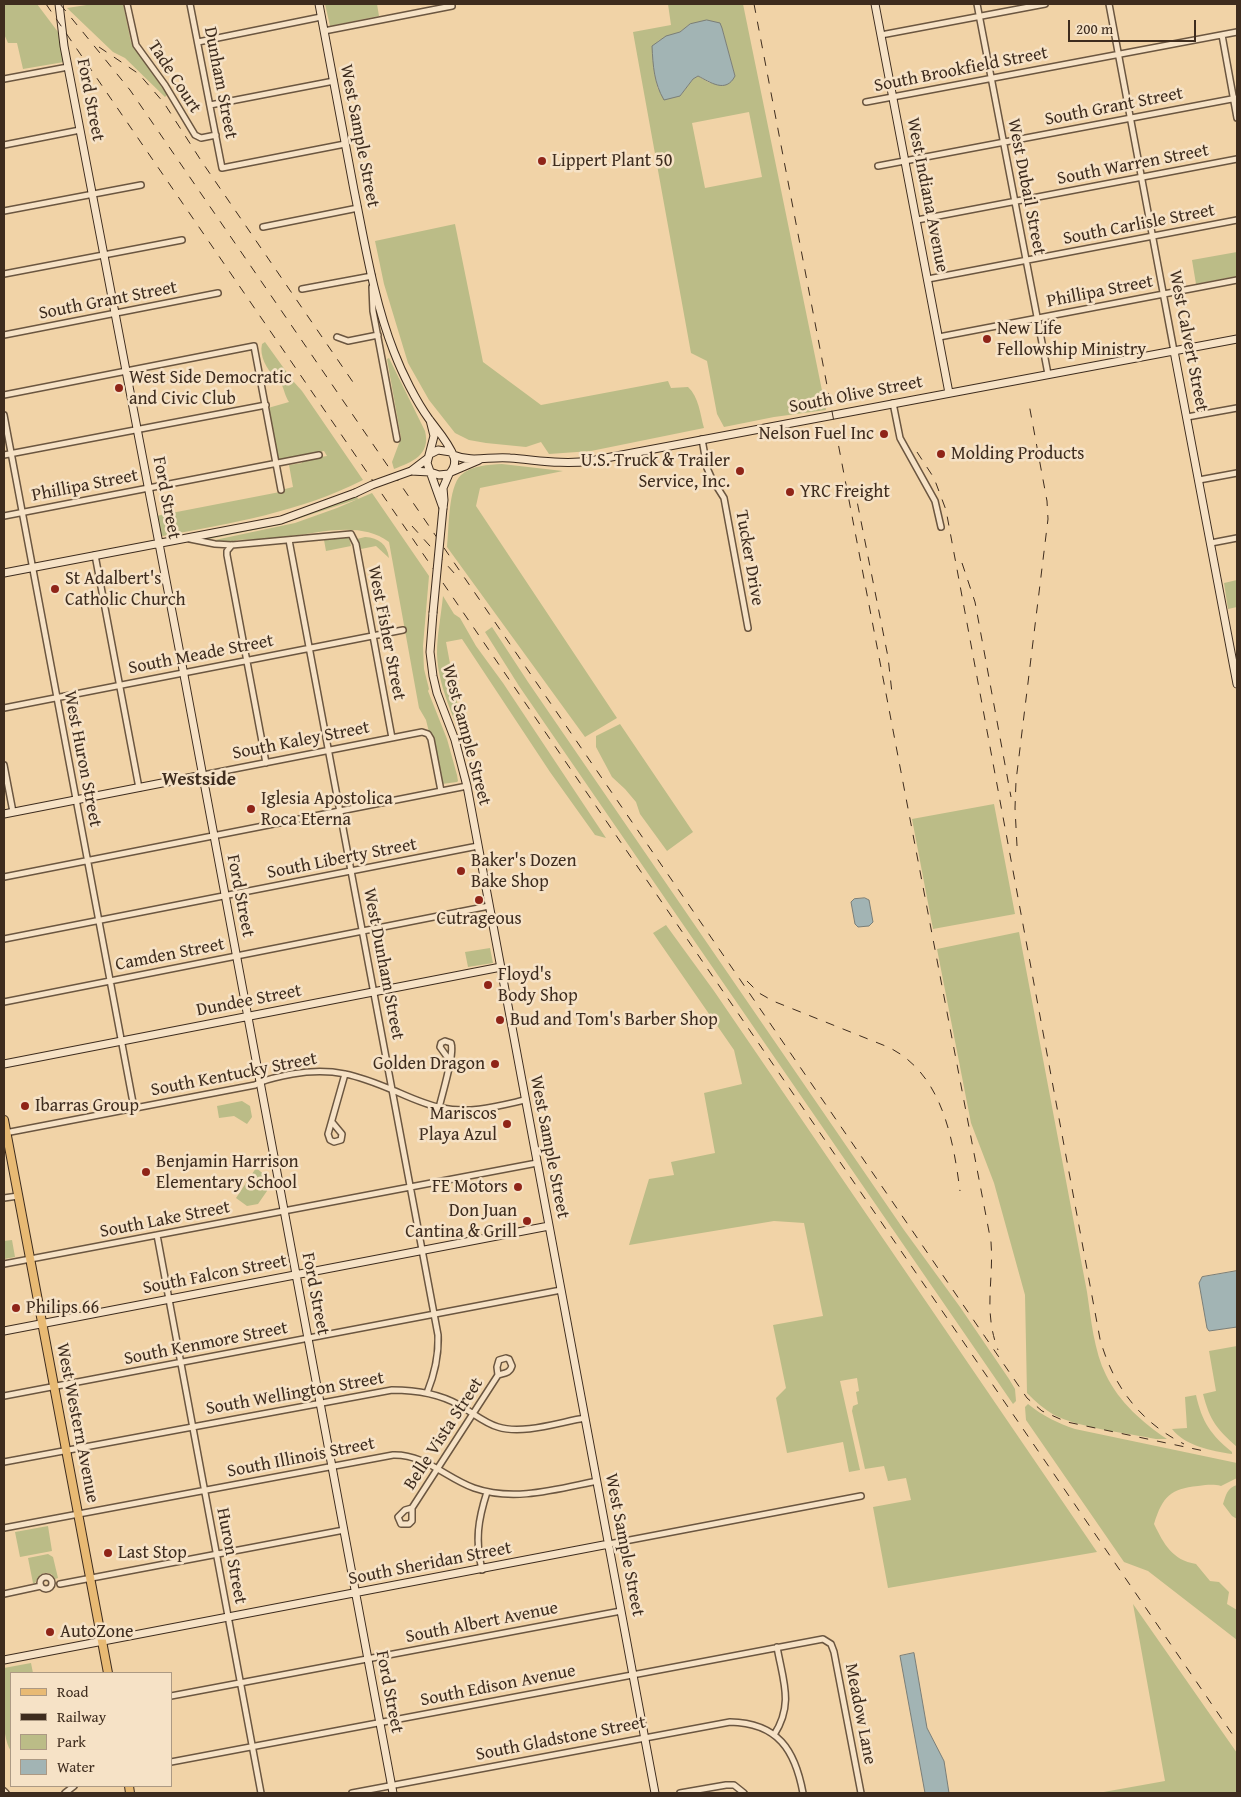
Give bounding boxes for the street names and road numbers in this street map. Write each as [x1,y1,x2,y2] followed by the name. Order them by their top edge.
[199,25,241,141] street label: Dunham Street
[143,37,205,117] street label: Tade Court
[872,43,1050,97] street label: South Brookfield Street
[71,57,109,143] street label: Ford Street
[335,63,383,209] street label: West Sample Street
[1043,83,1185,131] street label: South Grant Street
[901,116,953,274] street label: West Indiana Avenue
[1002,117,1050,257] street label: West Dubail Street
[1055,140,1211,190] street label: South Warren Street
[1061,200,1217,250] street label: South Carlisle Street
[1164,268,1212,414] street label: West Calvert Street
[1045,271,1155,313] street label: Phillipa Street
[37,277,179,325] street label: South Grant Street
[787,371,925,419] street label: South Olive Street
[147,455,185,541] street label: Ford Street
[30,465,140,507] street label: Phillipa Street
[730,509,768,607] street label: Tucker Drive
[362,564,410,702] street label: West Fisher Street
[127,630,275,680] street label: South Meade Street
[437,662,495,808] street label: West Sample Street
[58,689,106,829] street label: West Huron Street
[231,717,371,765] street label: South Kaley Street
[265,834,419,884] street label: South Liberty Street
[221,853,259,939] street label: Ford Street
[358,886,408,1042] street label: West Dunham Street
[114,934,226,976] street label: Camden Street
[195,980,303,1022] street label: Dundee Street
[149,1048,319,1102] street label: South Kentucky Street
[525,1074,573,1220] street label: West Sample Street
[98,1197,232,1243] street label: South Lake Street
[141,1250,289,1300] street label: South Falcon Street
[296,1251,334,1337] street label: Ford Street
[122,1318,290,1370] street label: South Kenmore Street
[51,1341,103,1505] street label: West Western Avenue
[204,1368,386,1420] street label: South Wellington Street
[400,1374,488,1494] street label: Belle Vista Street
[225,1433,377,1483] street label: South Illinois Street
[600,1472,648,1618] street label: West Sample Street
[211,1506,251,1606] street label: Huron Street
[347,1538,513,1590] street label: South Sheridan Street
[404,1598,560,1648] street label: South Albert Avenue
[370,1649,408,1735] street label: Ford Street
[419,1660,577,1712] street label: South Edison Avenue
[840,1661,880,1767] street label: Meadow Lane
[474,1712,648,1766] street label: South Gladstone Street

